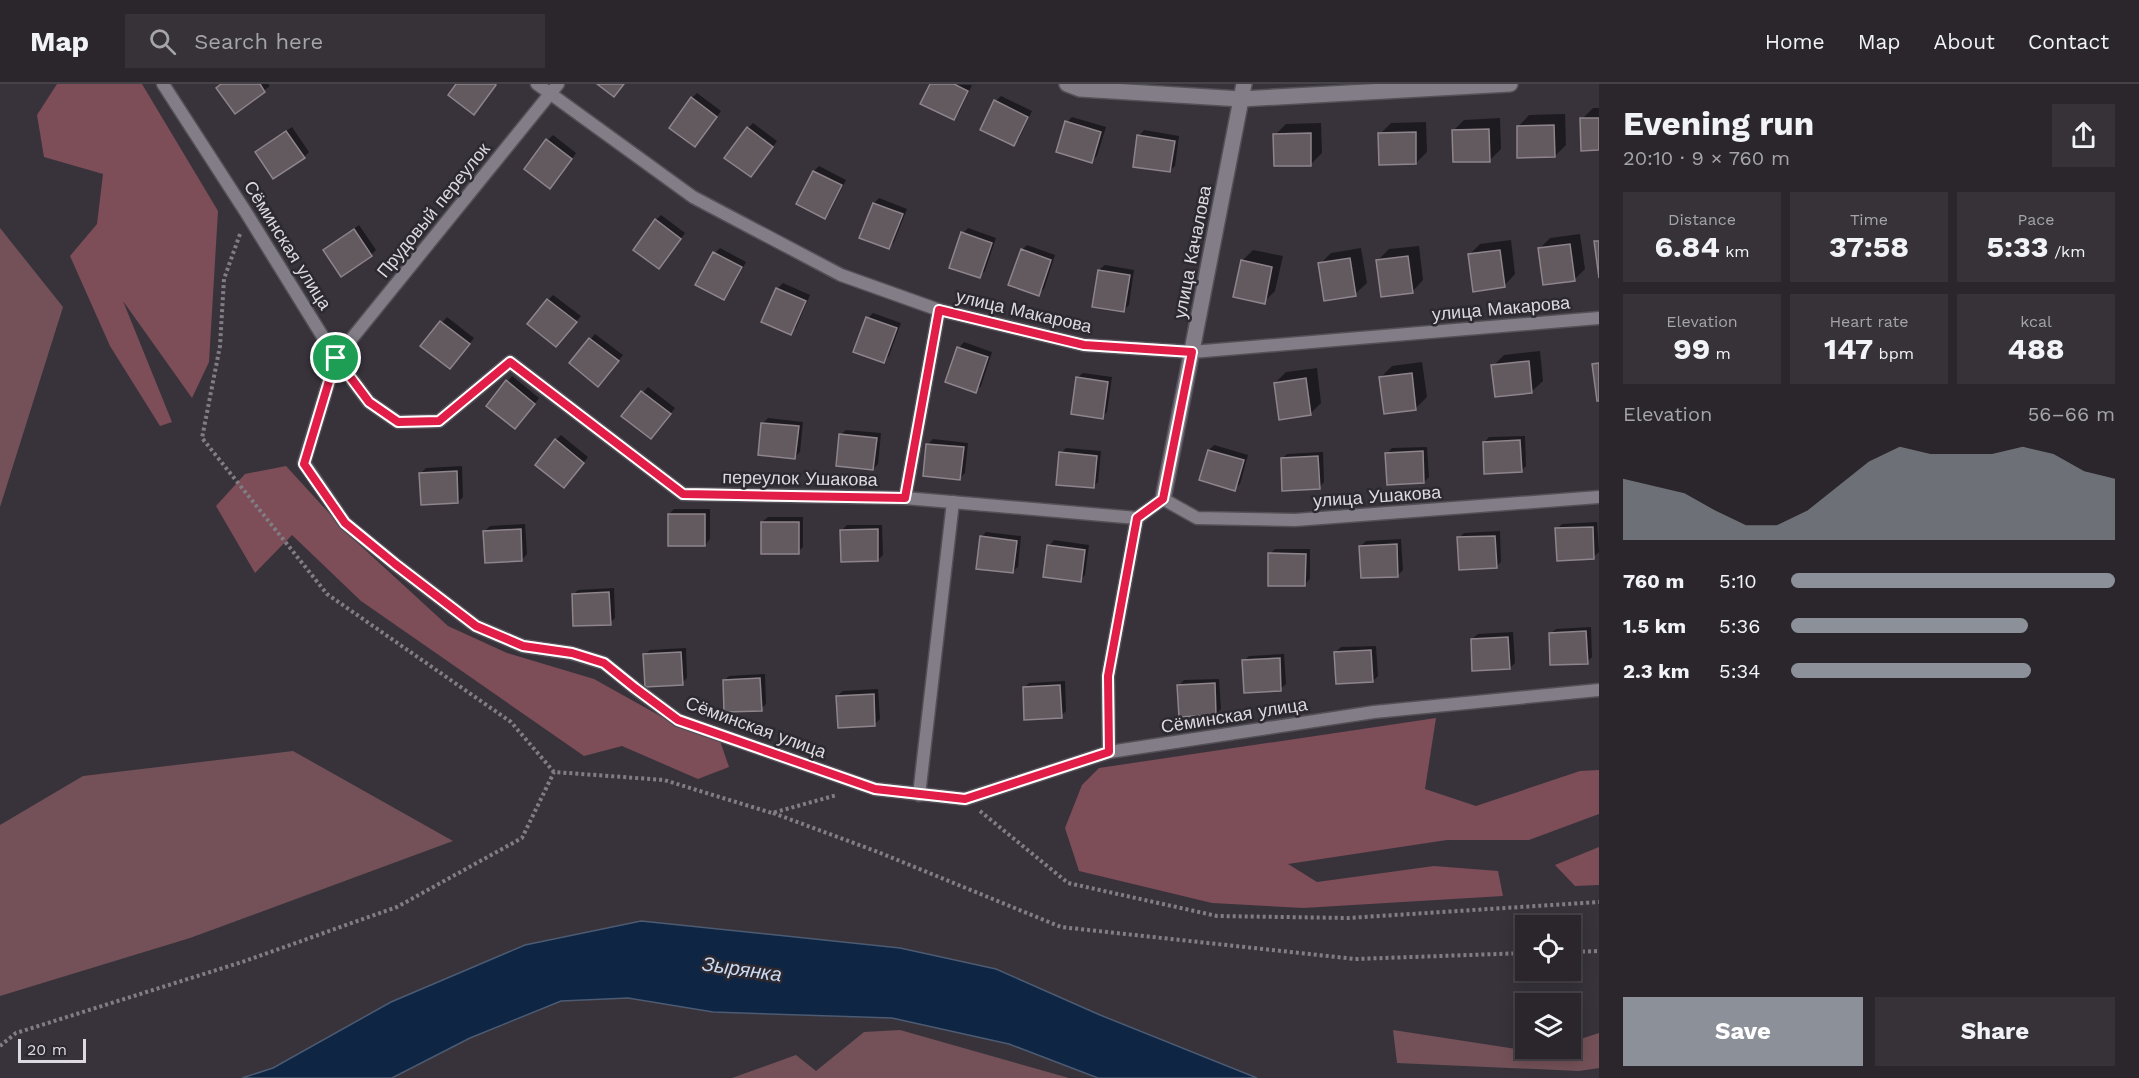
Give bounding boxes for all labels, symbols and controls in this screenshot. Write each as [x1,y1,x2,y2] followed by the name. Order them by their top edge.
[125,14,545,68] search box
[30,25,89,58] text: Map
[146,25,179,58] icon: search
[194,29,323,54] text: Search here
[1765,29,1825,54] text: Home
[1858,29,1901,54] text: Map
[1934,29,1995,54] text: About
[2028,29,2109,54] text: Contact
[1623,104,1814,143] text: Evening run
[2052,104,2115,167] button: share
[372,138,494,282] street label: Прудовый переулок
[1623,146,1790,170] text: 20:10 · 9 × 760 m
[240,177,337,314] street label: Сёминская улица
[1169,183,1215,320] street label: улица Качалова
[1668,210,1736,229] text: Distance
[1850,210,1888,229] text: Time
[2017,210,2055,229] text: Pace
[1654,229,1720,264] text: 6.84
[1829,229,1909,264] text: 37:58
[1987,229,2049,264] text: 5:33
[1720,242,1750,261] text: km
[2049,242,2085,261] text: /km
[954,285,1095,337] street label: улица Макарова
[1431,291,1572,324] street label: улица Макарова
[1666,312,1738,331] text: Elevation
[1829,312,1909,331] text: Heart rate
[2020,312,2052,331] text: kcal
[1673,331,1710,366] text: 99
[1824,331,1873,366] text: 147
[2008,331,2065,366] text: 488
[310,332,361,383] pin
[319,341,352,374] icon: arrive
[1710,344,1731,363] text: m
[1873,344,1914,363] text: bpm
[1623,402,1712,426] text: Elevation
[2028,402,2115,426] text: 56–66 m
[722,466,879,490] street label: переулок Ушакова
[1312,481,1443,511] street label: улица Ушакова
[1623,569,1684,593] text: 760 m
[1719,569,1757,593] text: 5:10
[1623,614,1686,638] text: 1.5 km
[1719,614,1760,638] text: 5:36
[1623,659,1690,683] text: 2.3 km
[1719,659,1760,683] text: 5:34
[683,692,830,763] street label: Сёминская улица
[1159,693,1310,737] street label: Сёминская улица
[1515,915,1581,1059] map controls
[1515,915,1581,981] button: locate
[701,952,783,986] water label: Зырянка
[1515,993,1581,1059] button: layers
[1623,997,1863,1066] button: Save
[1875,997,2115,1066] button: Share
[18,1036,86,1064] scale bar
[27,1040,67,1059] text: 20 m

